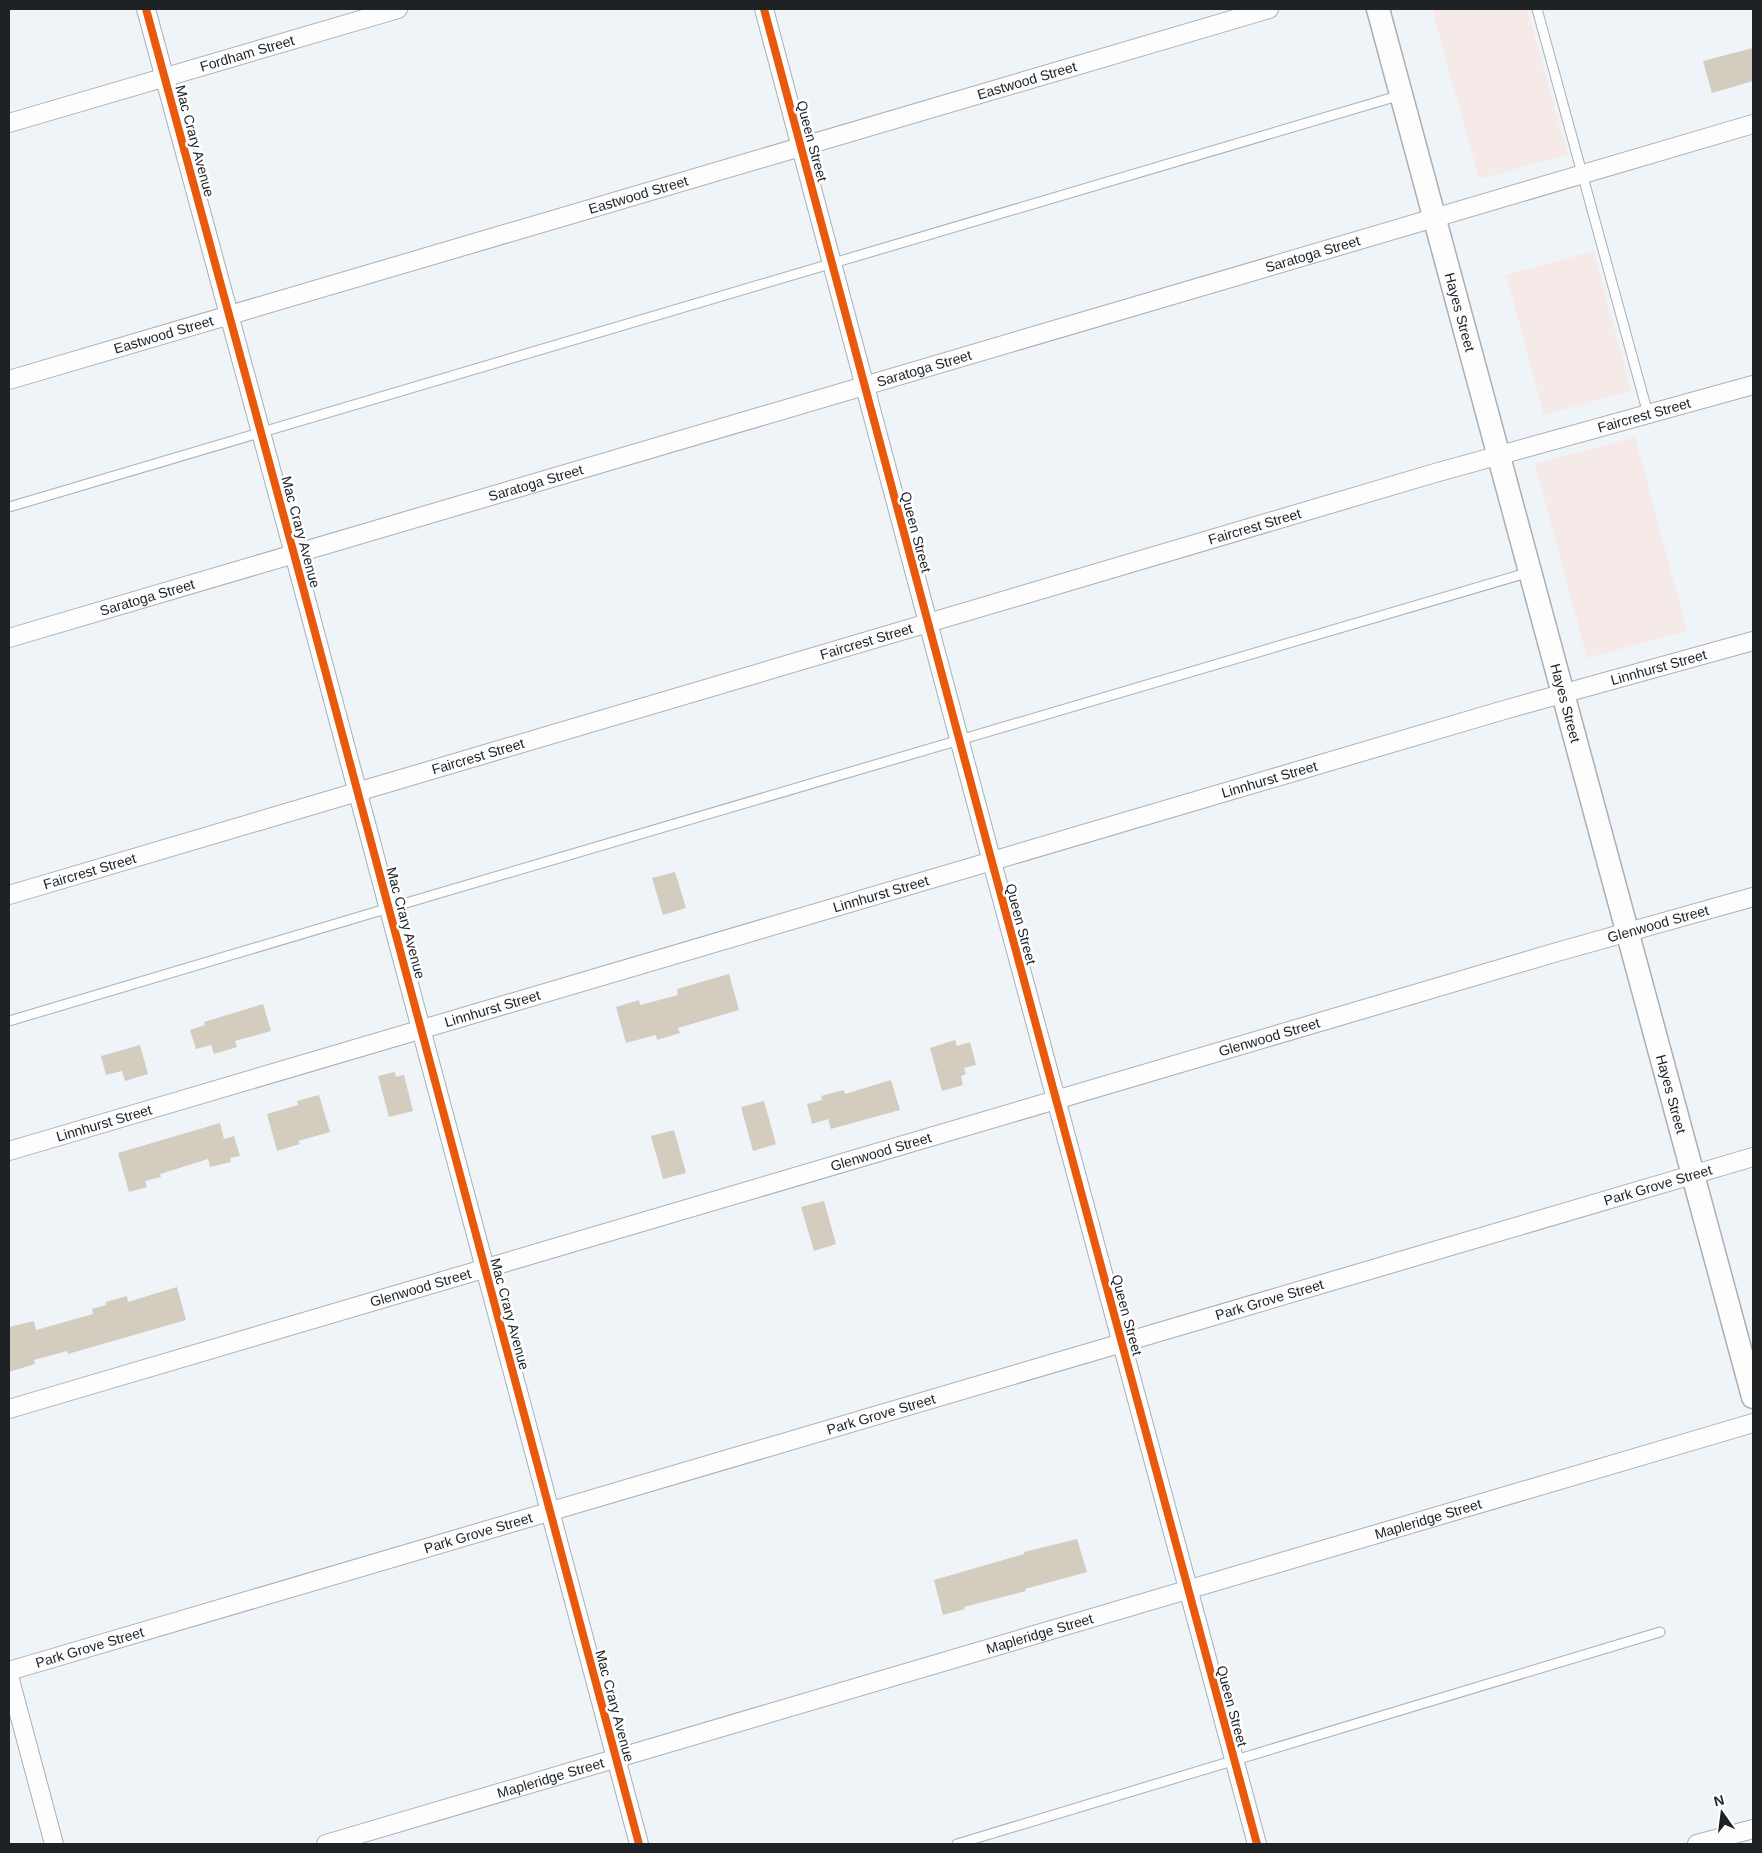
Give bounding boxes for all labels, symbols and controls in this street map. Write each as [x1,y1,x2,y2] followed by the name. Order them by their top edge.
[198,32,296,75] street label: Fordham Street
[975,58,1078,103] street label: Eastwood Street
[172,83,218,199] street label: Mac Crary Avenue
[793,99,831,183] street label: Queen Street
[587,172,690,217] street label: Eastwood Street
[1263,232,1362,275] street label: Saratoga Street
[1442,271,1478,353] street label: Hayes Street
[112,312,215,357] street label: Eastwood Street
[875,347,974,390] street label: Saratoga Street
[1596,395,1692,436] street label: Faircrest Street
[486,461,585,504] street label: Saratoga Street
[278,474,324,590] street label: Mac Crary Avenue
[897,490,935,574] street label: Queen Street
[1206,505,1303,548] street label: Faircrest Street
[98,576,197,619] street label: Saratoga Street
[818,620,915,663] street label: Faircrest Street
[1609,646,1708,688] street label: Linnhurst Street
[1547,662,1584,744] street label: Hayes Street
[430,735,526,778] street label: Faircrest Street
[1220,758,1319,801] street label: Linnhurst Street
[41,850,138,892] street label: Faircrest Street
[383,865,429,981] street label: Mac Crary Avenue
[831,872,931,915] street label: Linnhurst Street
[1002,882,1040,966] street label: Queen Street
[1606,902,1711,945] street label: Glenwood Street
[443,987,542,1030] street label: Linnhurst Street
[1217,1014,1322,1059] street label: Glenwood Street
[1653,1053,1689,1135] street label: Hayes Street
[54,1101,154,1145] street label: Linnhurst Street
[828,1129,933,1174] street label: Glenwood Street
[1602,1161,1714,1209] street label: Park Grove Street
[487,1256,533,1372] street label: Mac Crary Avenue
[368,1265,473,1310] street label: Glenwood Street
[1108,1273,1146,1357] street label: Queen Street
[1213,1276,1326,1323] street label: Park Grove Street
[825,1390,937,1438] street label: Park Grove Street
[1373,1496,1483,1542] street label: Mapleridge Street
[422,1509,534,1556] street label: Park Grove Street
[984,1610,1095,1657] street label: Mapleridge Street
[34,1624,146,1671] street label: Park Grove Street
[592,1648,638,1764] street label: Mac Crary Avenue
[1213,1664,1251,1748] street label: Queen Street
[495,1754,606,1801] street label: Mapleridge Street
[1697,1788,1747,1838] north arrow
[1712,1791,1726,1809] text: N

